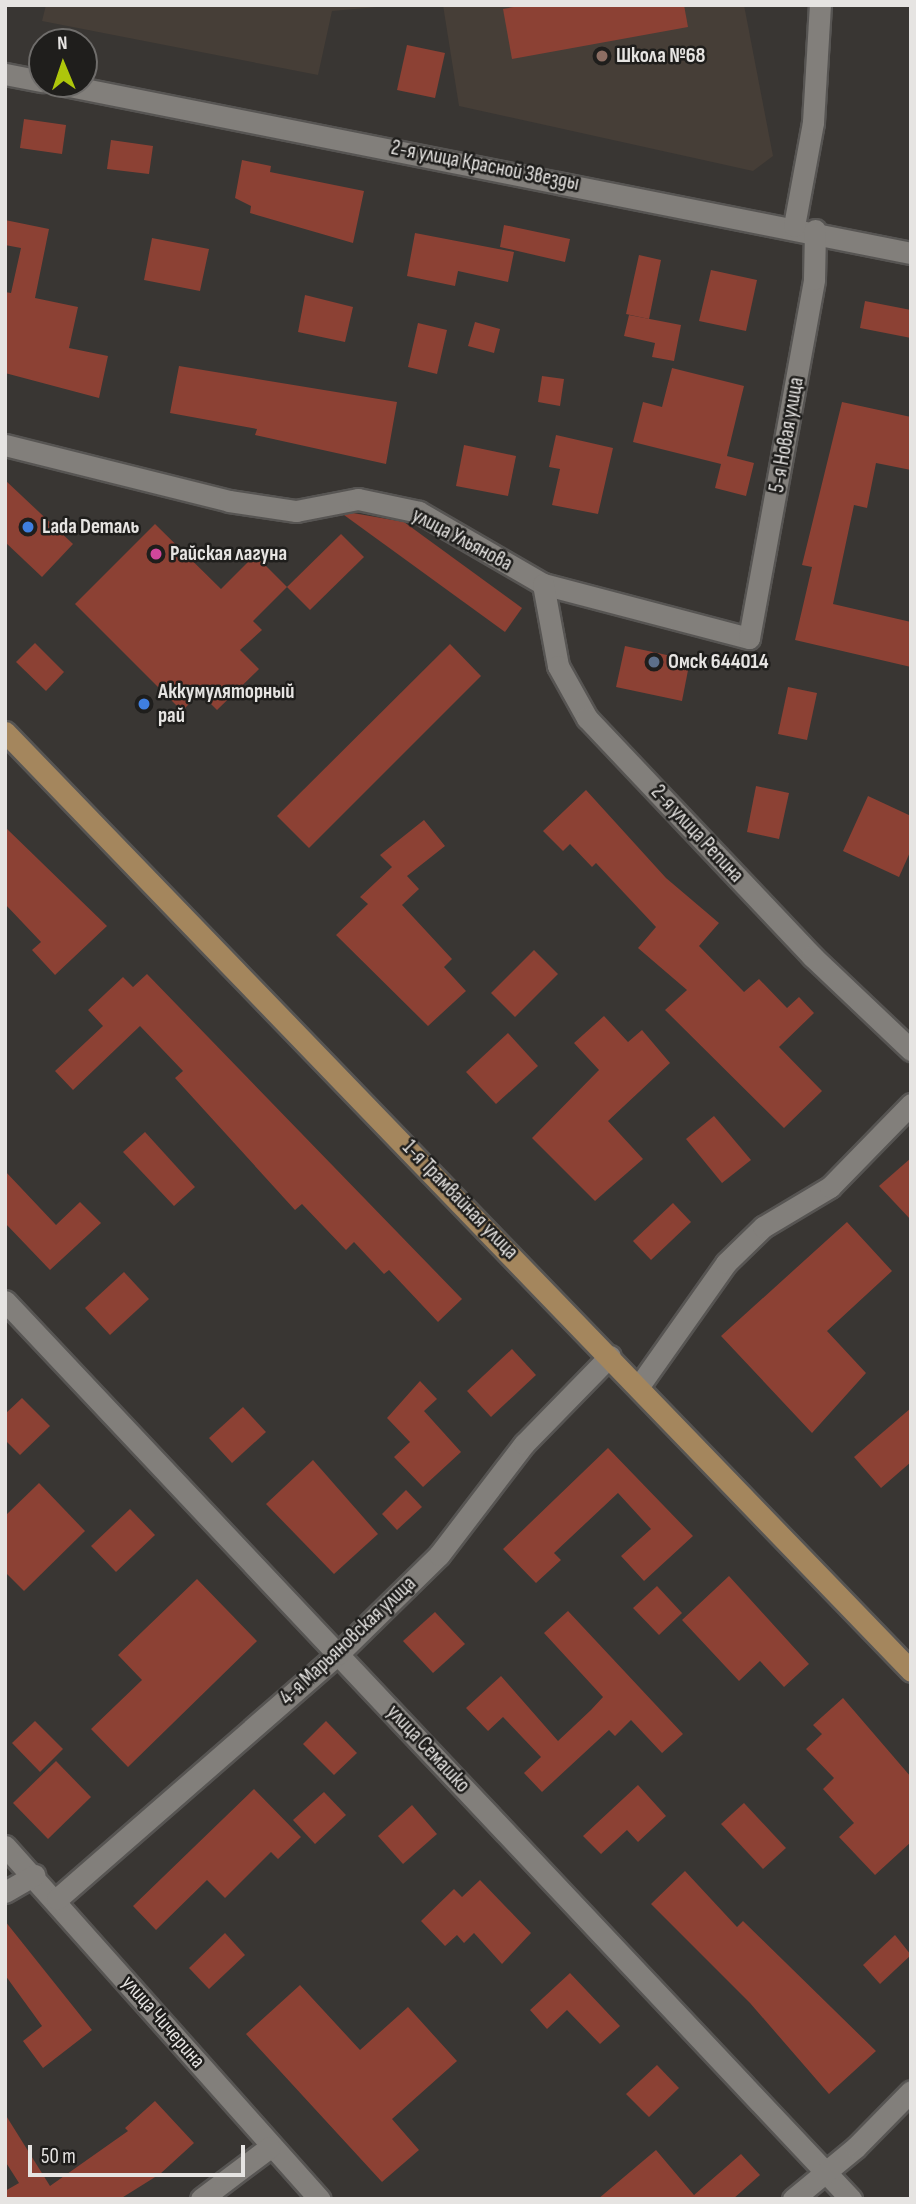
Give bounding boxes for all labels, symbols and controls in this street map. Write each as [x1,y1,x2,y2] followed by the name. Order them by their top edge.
[28,28,98,98] north arrow
[57,32,68,55] text: N
[616,43,705,69] place label: Школа №68
[594,48,610,64] marker: Школа №68
[389,135,581,197] street label: 2-я улица Красной Звезды
[764,375,810,495] street label: 5-я Новая улица
[408,503,516,577] street label: улица Ульянова
[42,514,139,540] place label: Lada Dеталь
[20,519,36,535] marker: Lada Dеталь
[170,541,287,567] place label: Райская лагуна
[148,546,164,562] marker: Райская лагуна
[668,649,769,675] place label: Омск 644014
[646,654,662,670] marker: Омск 644014
[158,679,294,729] place label: Аккумуляторный рай
[136,696,152,712] marker: Аккумуляторный рай
[645,780,749,888] street label: 2-я улица Репина
[397,1135,523,1265] street label: 1-я Трамвайная улица
[275,1571,421,1711] street label: 4-я Марьяновская улица
[381,1700,475,1798] street label: улица Семашко
[116,1971,210,2073] street label: улица Чичерина
[32,2130,248,2174] scale bar
[41,2144,76,2169] text: 50 m

